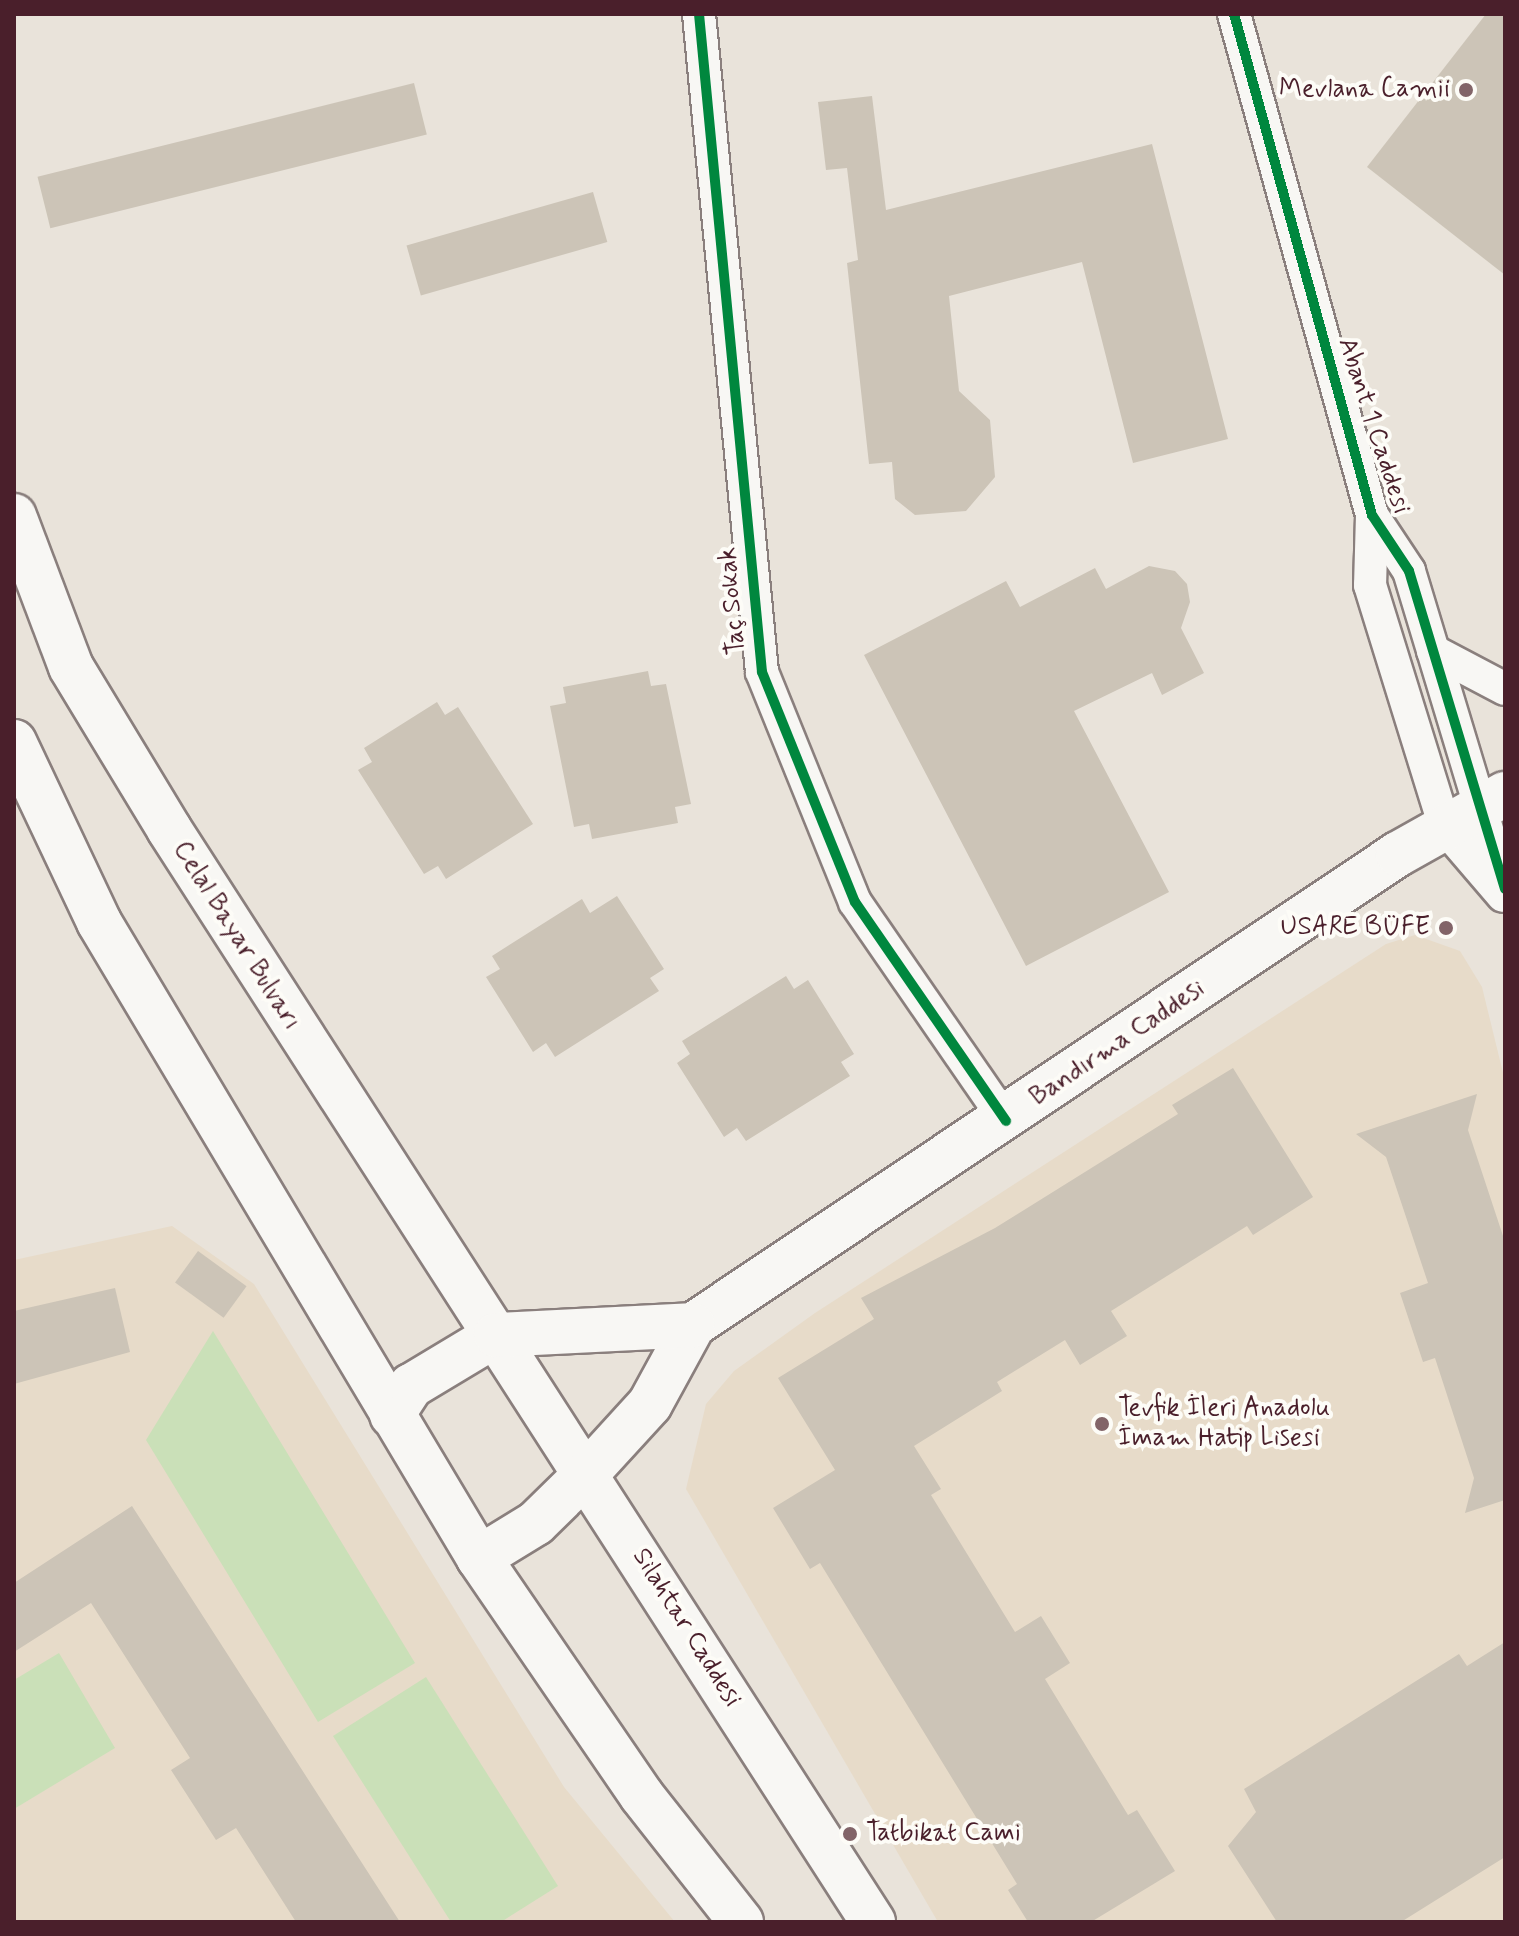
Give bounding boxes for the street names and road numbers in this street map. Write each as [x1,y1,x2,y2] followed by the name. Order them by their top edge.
[1330,334,1416,518] street label: Abant 1 Caddesi
[713,546,753,656] street label: Taç Sokak
[166,837,306,1035] street label: Celal Bayar Bulvarı
[1022,972,1214,1116] street label: Bandırma Caddesi
[623,1541,749,1715] street label: Silahtar Caddesi

